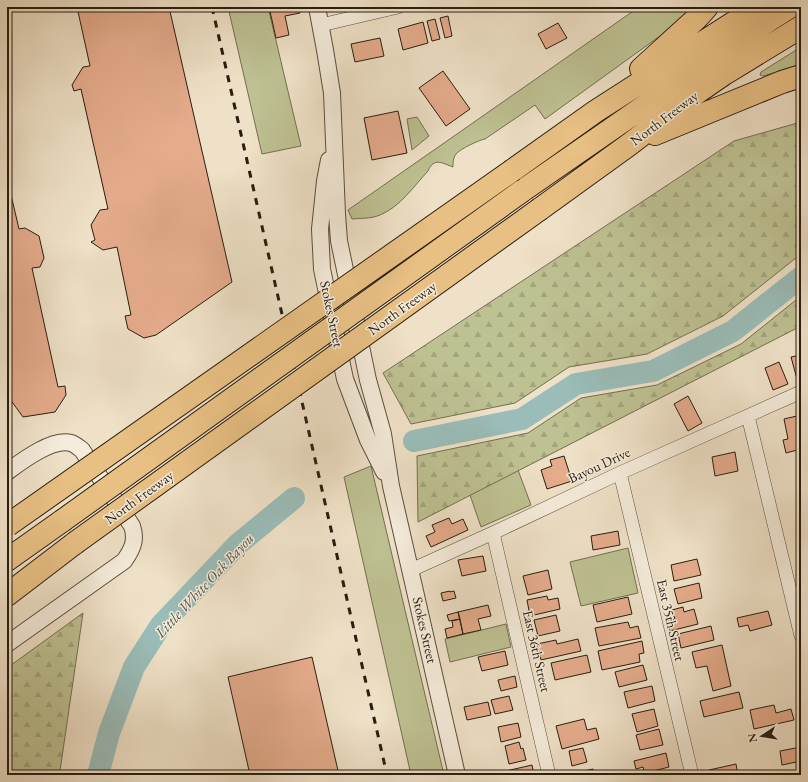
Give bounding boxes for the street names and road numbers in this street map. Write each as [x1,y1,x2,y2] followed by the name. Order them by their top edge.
[626,86,702,149] street label: North Freeway
[364,276,441,339] street label: North Freeway
[316,279,348,350] street label: Stokes Street
[565,443,633,487] street label: Bayou Drive
[101,465,178,528] street label: North Freeway
[653,577,689,663] street label: East 35th Street
[409,595,442,666] street label: Stokes Street
[519,608,555,694] street label: East 36th Street

